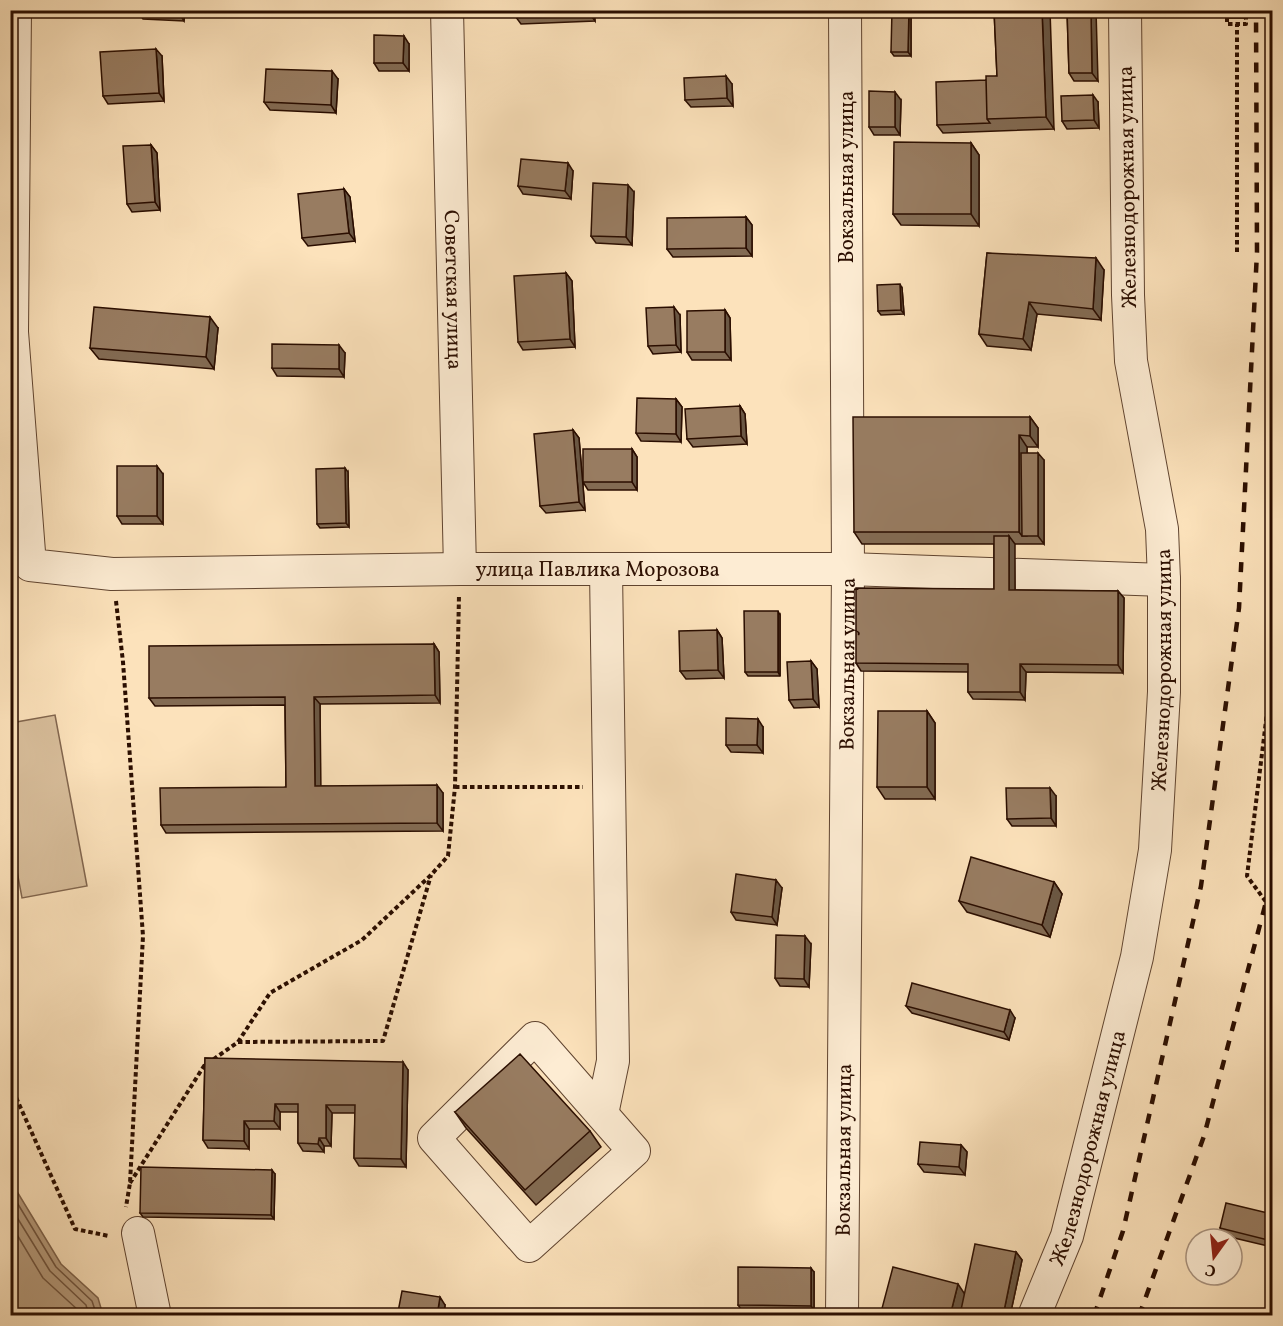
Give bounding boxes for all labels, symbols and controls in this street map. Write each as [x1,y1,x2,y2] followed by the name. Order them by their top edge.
[1112,65,1145,309] street label: Железнодорожная улица
[833,91,862,263] street label: Вокзальная улица
[436,210,468,370] street label: Советская улица
[1145,548,1180,792] street label: Железнодорожная улица
[475,556,720,585] street label: улица Павлика Морозова
[834,577,864,751] street label: Вокзальная улица
[1043,1027,1134,1271] street label: Железнодорожная улица
[830,1063,860,1237] street label: Вокзальная улица
[1184,1227,1244,1287] north arrow
[1203,1258,1218,1282] text: С

